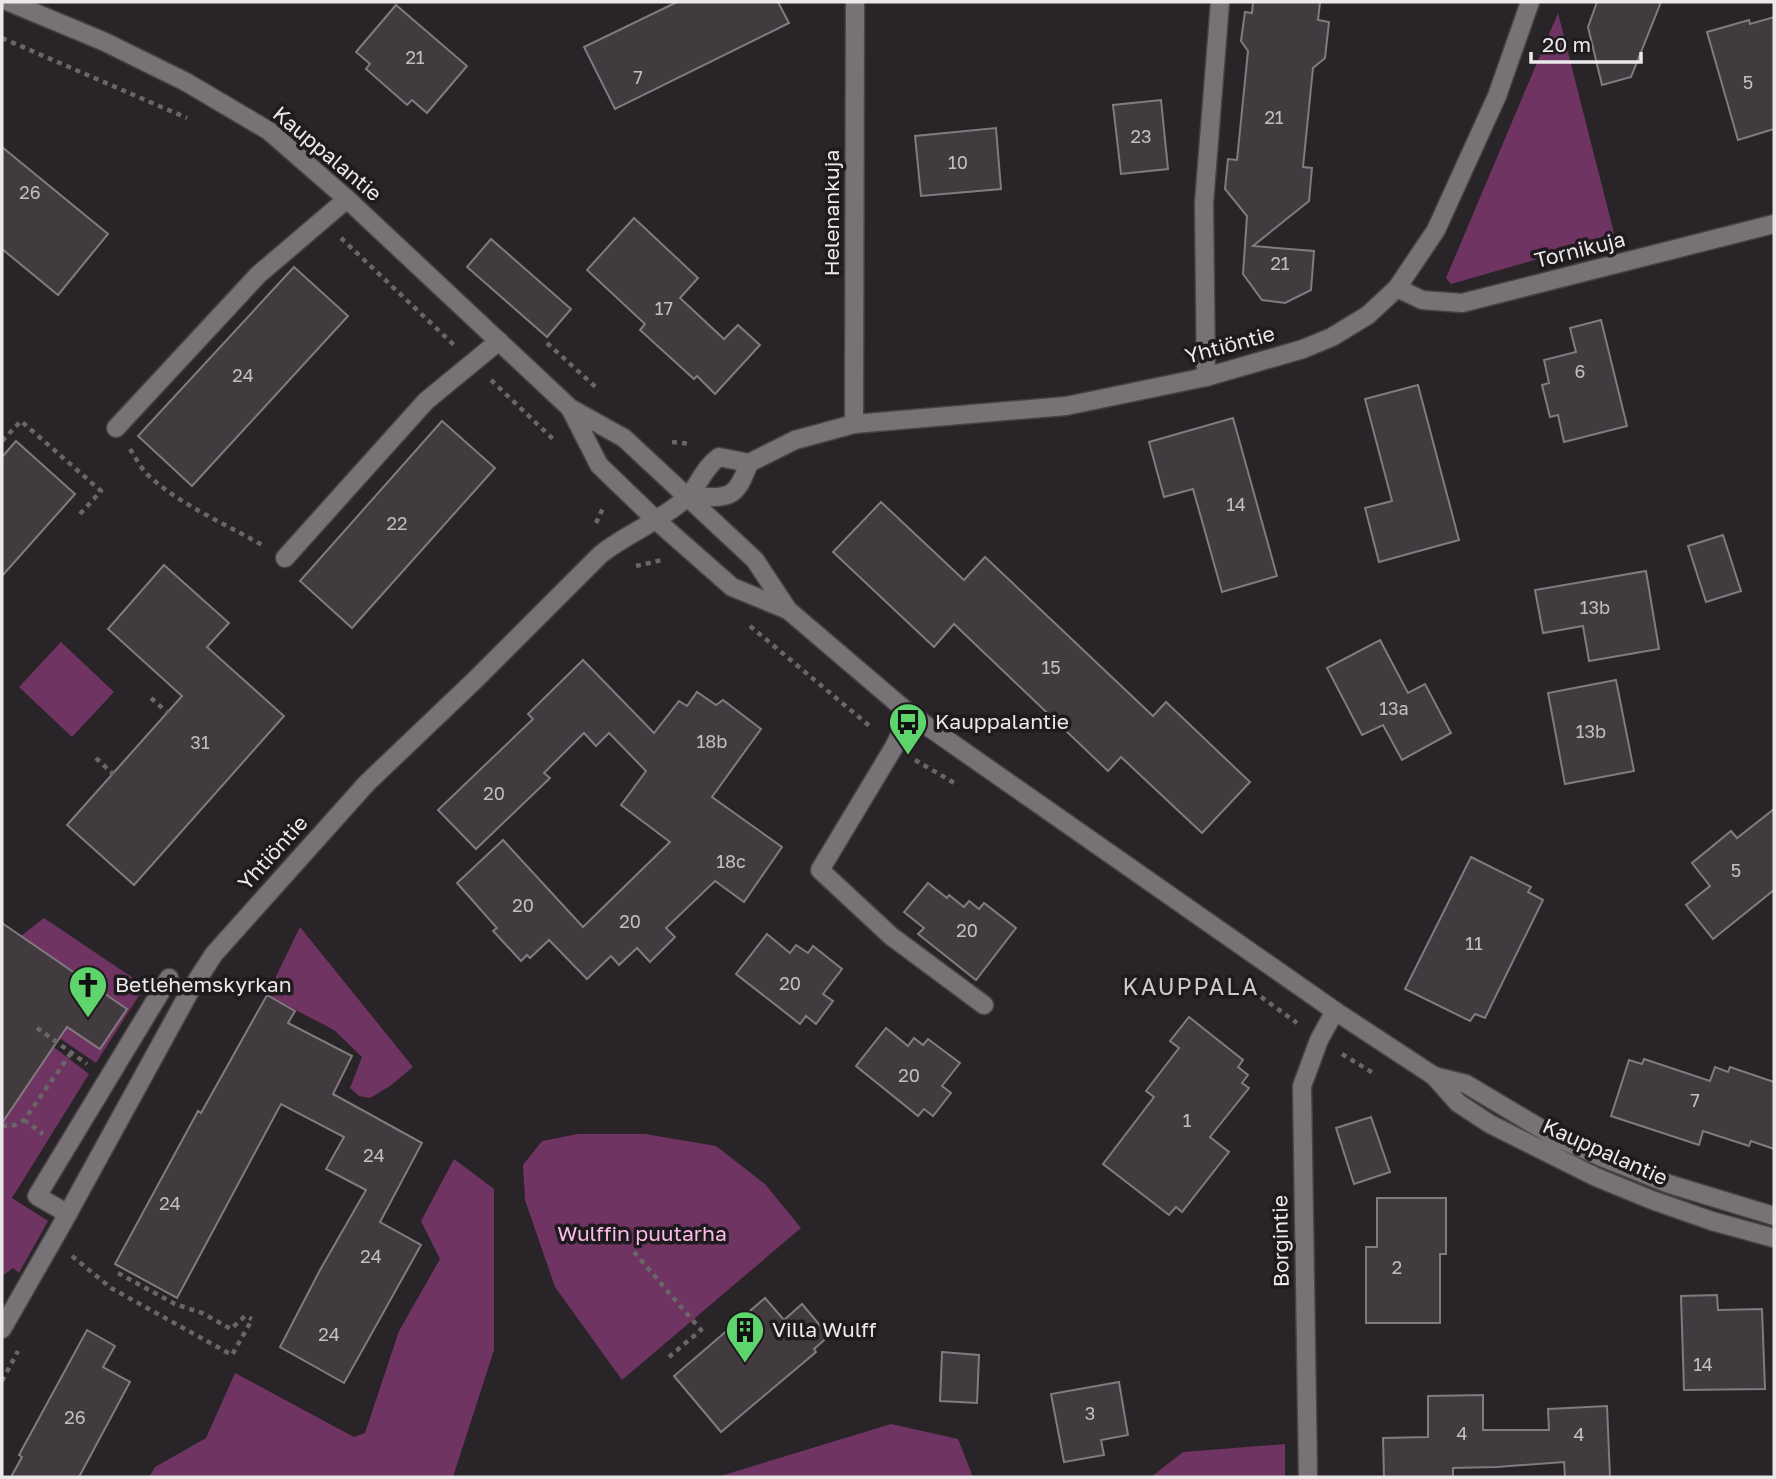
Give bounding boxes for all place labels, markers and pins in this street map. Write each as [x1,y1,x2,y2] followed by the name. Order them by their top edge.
[887,701,929,756] bus stop icon: Kauppalantie
[935,708,1069,734] place label: Kauppalantie
[67,964,109,1019] church icon: Betlehemskyrkan
[115,971,292,997] place label: Betlehemskyrkan
[724,1309,766,1364] building icon: Villa Wulff
[772,1316,877,1342] place label: Villa Wulff

